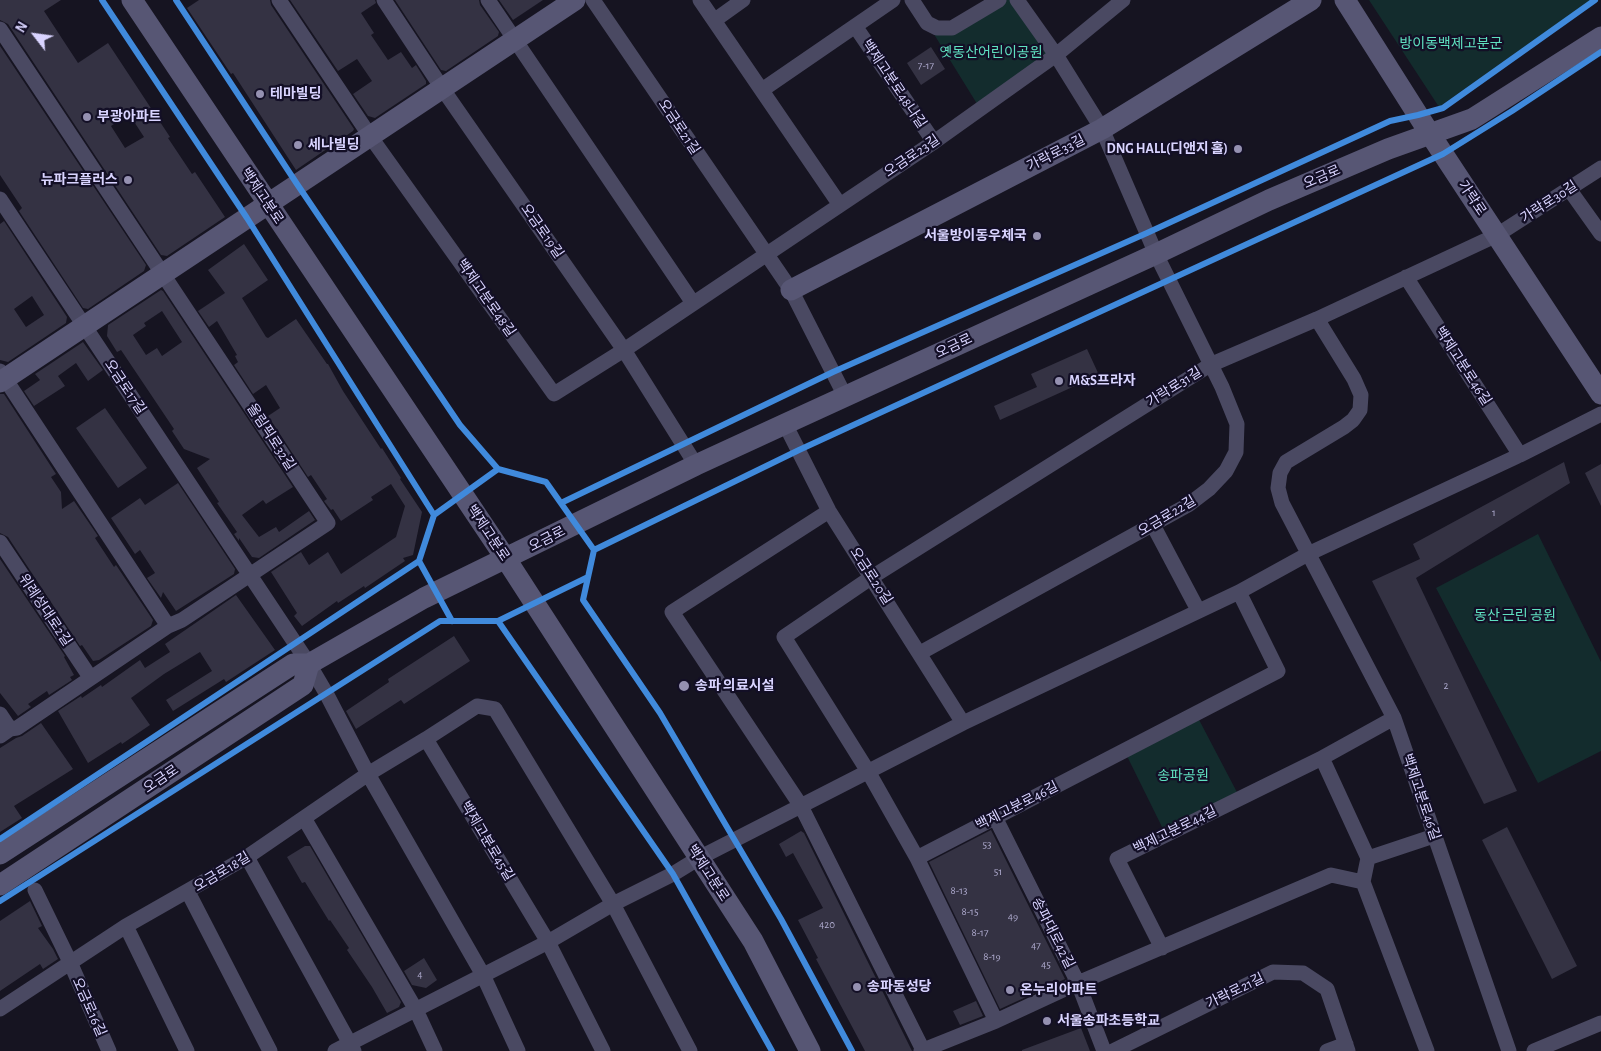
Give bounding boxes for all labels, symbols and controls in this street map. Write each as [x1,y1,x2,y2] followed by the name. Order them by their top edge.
[10,10,60,60] north arrow
[14,20,31,35] text: N
[858,36,930,132] street label: 백제고분로48나길
[1399,36,1503,52] park label: 방이동백제고분군
[939,45,1043,61] park label: 옛동산어린이공원
[918,59,934,73] house number: 7-17
[270,86,322,102] place label: 테마빌딩
[254,88,266,100] marker: 테마빌딩
[655,96,703,158] street label: 오금로21길
[97,109,161,125] place label: 부광아파트
[81,111,93,123] marker: 부광아파트
[881,131,943,181] street label: 오금로23길
[1024,131,1088,175] street label: 가락로33길
[308,137,360,153] place label: 세나빌딩
[292,139,304,151] marker: 세나빌딩
[1107,141,1228,157] place label: DNG HALL(디앤지 홀)
[1232,143,1244,155] marker: DNG HALL(디앤지 홀)
[1301,162,1343,192] street label: 오금로
[237,165,287,227] street label: 백제고분로
[41,172,118,188] place label: 뉴파크플러스
[122,174,134,186] marker: 뉴파크플러스
[1454,177,1490,219] street label: 가락로
[1517,177,1581,227] street label: 가락로30길
[517,200,567,262] street label: 오금로19길
[924,228,1027,244] place label: 서울방이동우체국
[1031,230,1043,242] marker: 서울방이동우체국
[453,256,519,340] street label: 백제고분로48길
[1431,323,1495,409] street label: 백제고분로46길
[933,330,975,362] street label: 오금로
[101,357,149,417] street label: 오금로17길
[1143,363,1205,411] street label: 가락로31길
[1069,373,1136,389] place label: M&S프라자
[1053,375,1065,387] marker: M&S프라자
[243,400,299,474] street label: 올림픽로32길
[1135,492,1199,540] street label: 오금로22길
[463,502,513,564] street label: 백제고분로
[1492,506,1496,520] house number: 1
[526,523,568,555] street label: 오금로
[846,544,896,608] street label: 오금로20길
[15,571,75,649] street label: 위례성대로2길
[1474,608,1556,624] park label: 동산 근린 공원
[695,678,774,694] place label: 송파 의료시설
[677,679,691,693] marker: 송파 의료시설
[1443,679,1449,693] house number: 2
[1398,751,1444,843] street label: 백제고분로46길
[140,761,182,797] street label: 오금로
[1157,768,1209,784] park label: 송파공원
[973,778,1061,834] street label: 백제고분로46길
[457,798,517,884] street label: 백제고분로45길
[1131,803,1219,857] street label: 백제고분로44길
[982,838,992,852] house number: 53
[683,841,733,905] street label: 백제고분로
[191,849,253,895] street label: 오금로18길
[994,865,1002,879] house number: 51
[951,884,967,898] house number: 8-13
[1028,895,1078,971] street label: 송파대로42길
[962,905,978,919] house number: 8-15
[1008,910,1018,924] house number: 49
[819,918,835,932] house number: 420
[972,926,988,940] house number: 8-17
[1031,939,1041,953] house number: 47
[983,950,1001,964] house number: 8-19
[1041,958,1051,972] house number: 45
[417,968,423,982] house number: 4
[1203,970,1267,1012] street label: 가락로21길
[69,975,109,1039] street label: 오금로16길
[867,979,931,995] place label: 송파동성당
[851,981,863,993] marker: 송파동성당
[1020,982,1097,998] place label: 온누리아파트
[1004,984,1016,996] marker: 온누리아파트
[1057,1013,1160,1029] place label: 서울송파초등학교
[1041,1015,1053,1027] marker: 서울송파초등학교

